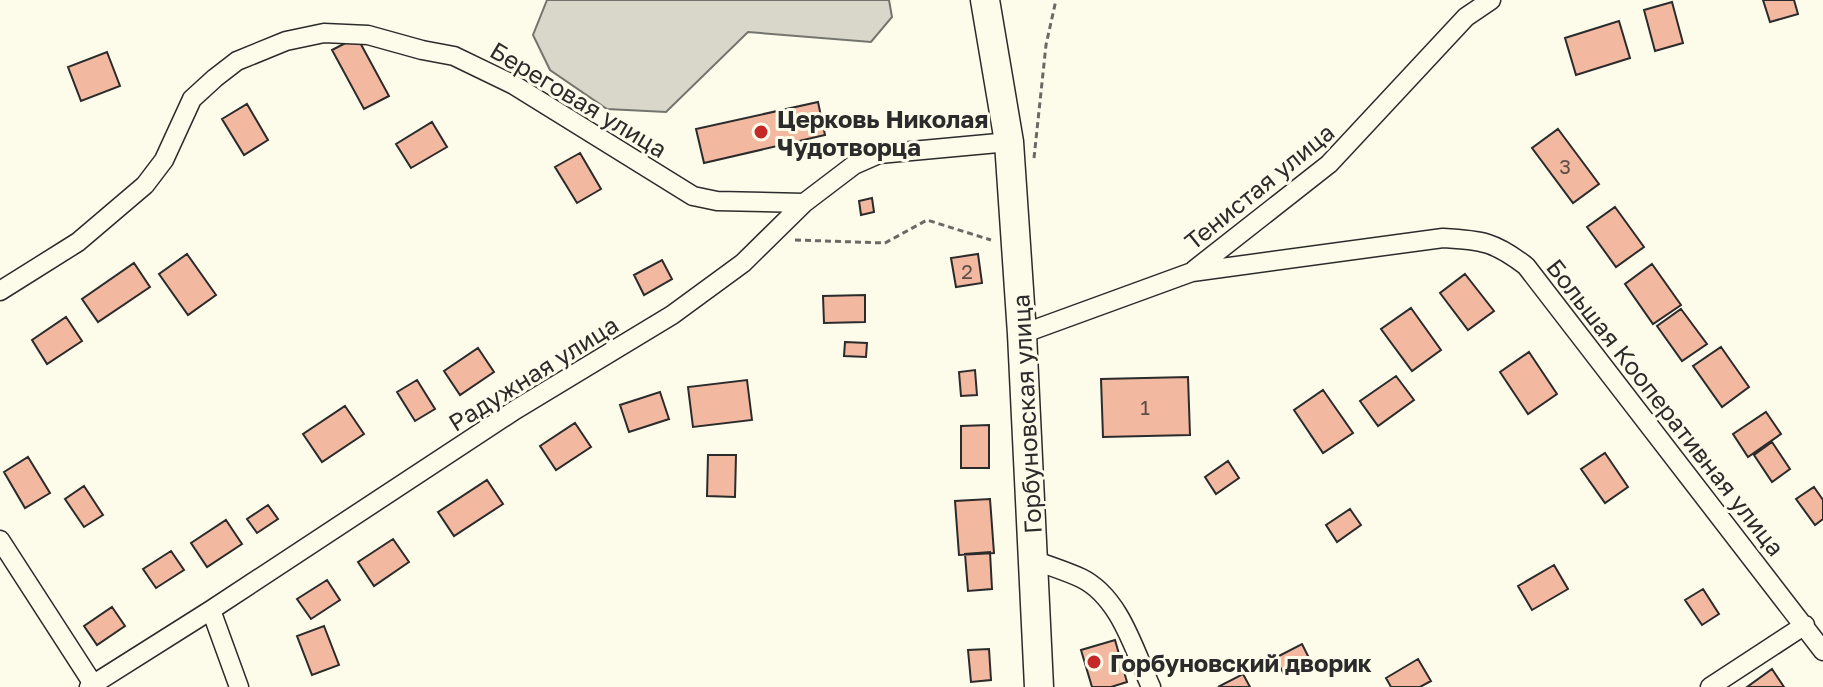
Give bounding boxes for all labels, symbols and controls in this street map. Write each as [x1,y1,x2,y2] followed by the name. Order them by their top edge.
[485,35,673,163] street label: Береговая улица
[777,104,988,161] place label: Церковь Николая Чудотворца
[1178,117,1340,255] street label: Тенистая улица
[752,123,770,141] marker: Церковь Николая Чудотворца
[1559,154,1571,178] house number: 3
[1541,253,1791,561] street label: Большая Кооперативная улица
[961,259,973,283] house number: 2
[1005,293,1047,535] street label: Горбуновская улица
[443,309,623,437] street label: Радужная улица
[1140,395,1150,419] house number: 1
[1110,648,1372,677] place label: Горбуновский дворик
[1085,653,1103,671] marker: Горбуновский дворик

